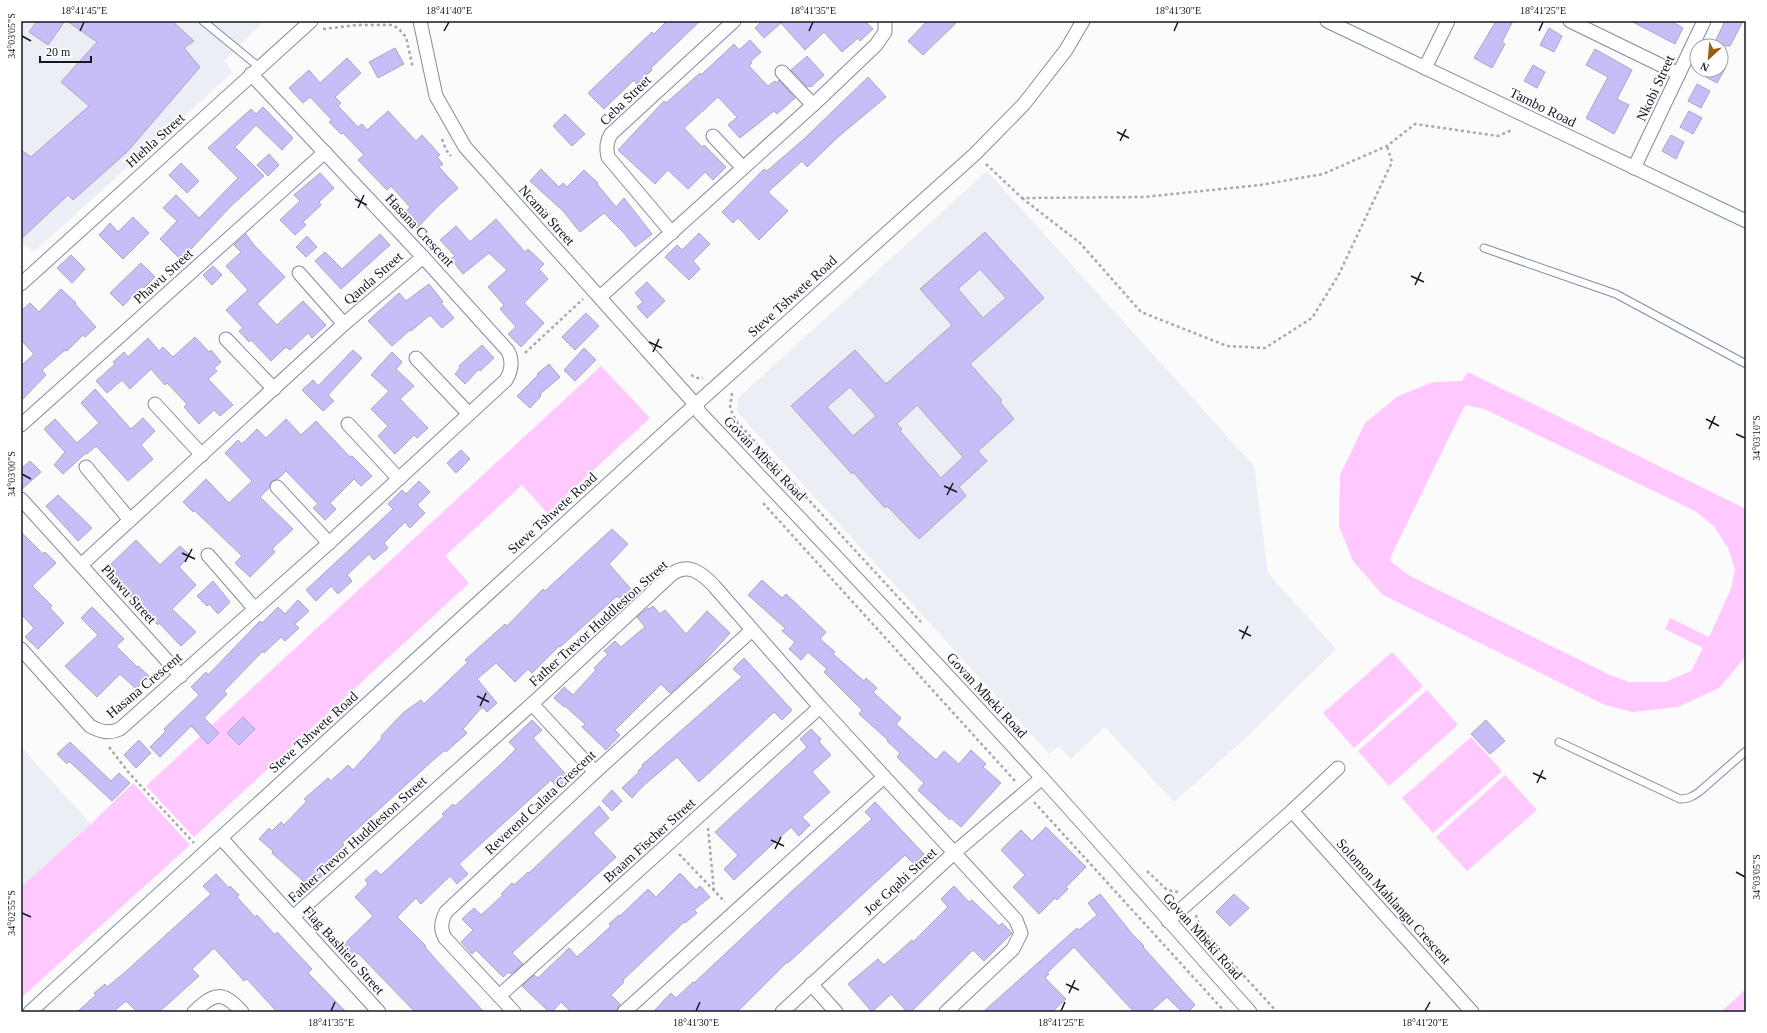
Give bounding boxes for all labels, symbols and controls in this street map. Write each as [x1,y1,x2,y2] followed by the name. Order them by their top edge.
[61,5,107,16] text: 18°41'45"E
[426,5,472,16] text: 18°41'40"E
[790,5,836,16] text: 18°41'35"E
[1155,5,1201,16] text: 18°41'30"E
[1520,5,1566,16] text: 18°41'25"E
[6,13,17,59] text: 34°03'05"S
[40,38,91,64] scale bar
[1689,38,1729,78] north arrow
[46,45,71,59] text: 20 m
[1634,53,1677,124] street label: Nkobi Street
[1698,60,1711,74] text: N
[597,72,654,128] street label: Ceba Street
[1507,85,1578,130] street label: Tambo Road
[123,110,188,171] street label: Hlehla Street
[516,182,578,249] street label: Ncama Street
[382,191,457,270] street label: Hasana Crescent
[131,246,196,307] street label: Phawu Street
[341,249,406,308] street label: Qanda Street
[745,253,840,340] street label: Steve Tshwete Road
[721,413,808,503] street label: Govan Mbeki Road
[1751,415,1762,461] text: 34°03'10"S
[6,451,17,497] text: 34°03'00"S
[505,470,600,557] street label: Steve Tshwete Road
[526,557,671,689] street label: Father Trevor Huddleston Street
[98,562,159,627] street label: Phawu Street
[104,649,185,721] street label: Hasana Crescent
[943,650,1030,741] street label: Govan Mbeki Road
[266,689,361,776] street label: Steve Tshwete Road
[482,747,599,857] street label: Reverend Calata Crescent
[285,773,430,905] street label: Father Trevor Huddleston Street
[600,795,698,885] street label: Braam Fischer Street
[1333,836,1454,967] street label: Solomon Mahlangu Crescent
[861,845,940,918] street label: Joe Gqabi Street
[1751,854,1762,900] text: 34°03'05"S
[6,890,17,936] text: 34°02'55"S
[1160,890,1245,982] street label: Govan Mbeki Road
[300,903,387,998] street label: Flag Bashielo Street
[308,1017,354,1028] text: 18°41'35"E
[673,1017,719,1028] text: 18°41'30"E
[1038,1017,1084,1028] text: 18°41'25"E
[1402,1017,1448,1028] text: 18°41'20"E

